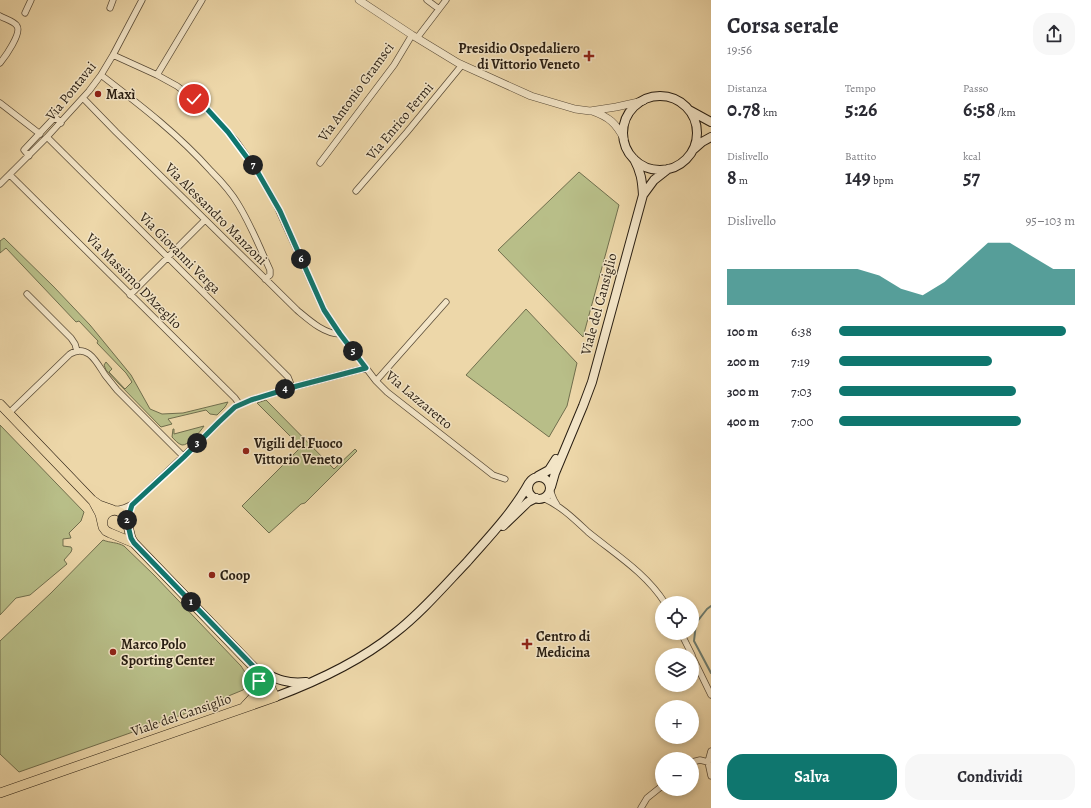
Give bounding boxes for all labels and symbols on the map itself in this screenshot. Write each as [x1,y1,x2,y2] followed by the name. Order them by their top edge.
[313,39,398,146] street label: Via Antonio Gramsci
[458,39,580,74] place label: Presidio Ospedaliero di Vittorio Veneto
[583,50,595,62] marker: Presidio Ospedaliero di Vittorio Veneto
[41,58,101,125] street label: Via Pontavai
[361,78,438,164] street label: Via Enrico Fermi
[177,82,211,116] pin
[106,85,135,104] place label: Maxì
[93,89,103,99] marker: Maxì
[243,155,263,175] pin: 7
[160,158,271,269] street label: Via Alessandro Manzoni
[134,207,225,298] street label: Via Giovanni Verga
[81,228,186,333] street label: Via Massimo D'Azeglio
[291,249,311,269] pin: 6
[576,251,622,358] street label: Viale del Cansiglio
[343,341,363,361] pin: 5
[381,366,457,434] street label: Via Lazzaretto
[275,379,295,399] pin: 4
[187,433,207,453] pin: 3
[253,434,343,469] place label: Vigili del Fuoco Vittorio Veneto
[241,446,251,456] marker: Vigili del Fuoco Vittorio Veneto
[117,510,137,530] pin: 2
[220,566,251,585] place label: Coop
[207,570,217,580] marker: Coop
[181,592,201,612] pin: 1
[536,627,591,662] place label: Centro di Medicina
[121,635,215,670] place label: Marco Polo Sporting Center
[521,638,533,650] marker: Centro di Medicina
[108,647,118,657] marker: Marco Polo Sporting Center
[242,664,276,698] pin
[127,689,234,741] street label: Viale del Cansiglio

